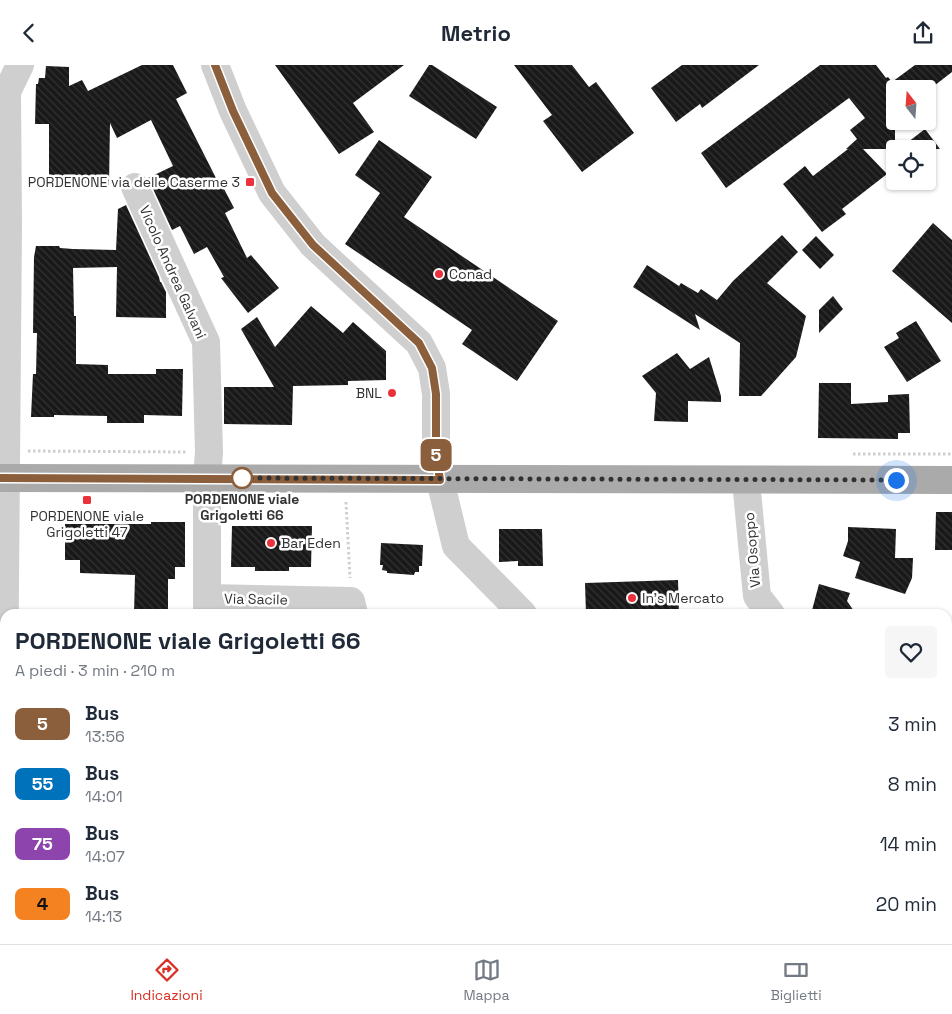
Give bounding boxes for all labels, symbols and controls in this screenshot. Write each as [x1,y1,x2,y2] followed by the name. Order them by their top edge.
[15,19,43,47] icon: back
[441,19,511,47] text: Metrio
[909,19,937,47] icon: share
[886,80,936,130] north arrow
[886,80,936,190] map controls
[886,140,936,190] button: locate
[28,173,240,191] place label: PORDENONE via delle Caserme 3
[244,176,256,188] marker: PORDENONE via delle Caserme 3
[135,203,211,341] street label: Vicolo Andrea Galvani
[449,265,492,283] place label: Conad
[433,268,445,280] marker: Conad
[356,384,382,402] place label: BNL
[386,387,398,399] marker: BNL
[420,439,452,471] line badge: 5
[431,443,441,466] text: 5
[231,467,253,489] marker: PORDENONE viale Grigoletti 66
[884,468,909,493] your location
[185,490,299,524] place label: PORDENONE viale Grigoletti 66
[81,494,93,506] marker: PORDENONE viale Grigoletti 47
[30,507,144,541] place label: PORDENONE viale Grigoletti 47
[740,511,764,589] street label: Via Osoppo
[281,534,341,552] place label: Bar Eden
[265,537,277,549] marker: Bar Eden
[224,589,288,609] street label: Via Sacile
[642,589,724,607] place label: In's Mercato
[626,592,638,604] marker: In's Mercato
[15,625,361,656] text: PORDENONE viale Grigoletti 66
[885,626,937,678] button: heart
[15,660,175,681] text: A piedi · 3 min · 210 m
[85,701,119,726] text: Bus
[37,712,48,735] text: 5
[888,712,937,737] text: 3 min
[85,726,125,747] text: 13:56
[85,761,119,786] text: Bus
[32,772,53,795] text: 55
[888,772,937,797] text: 8 min
[85,786,123,807] text: 14:01
[85,821,119,846] text: Bus
[32,832,53,855] text: 75
[880,832,937,857] text: 14 min
[85,846,125,867] text: 14:07
[85,881,119,906] text: Bus
[37,892,48,915] text: 4
[876,892,937,917] text: 20 min
[85,906,122,927] text: 14:13
[130,956,203,1004] tab: Indicazioni
[463,956,510,1004] tab: Mappa
[770,956,822,1004] tab: Biglietti

